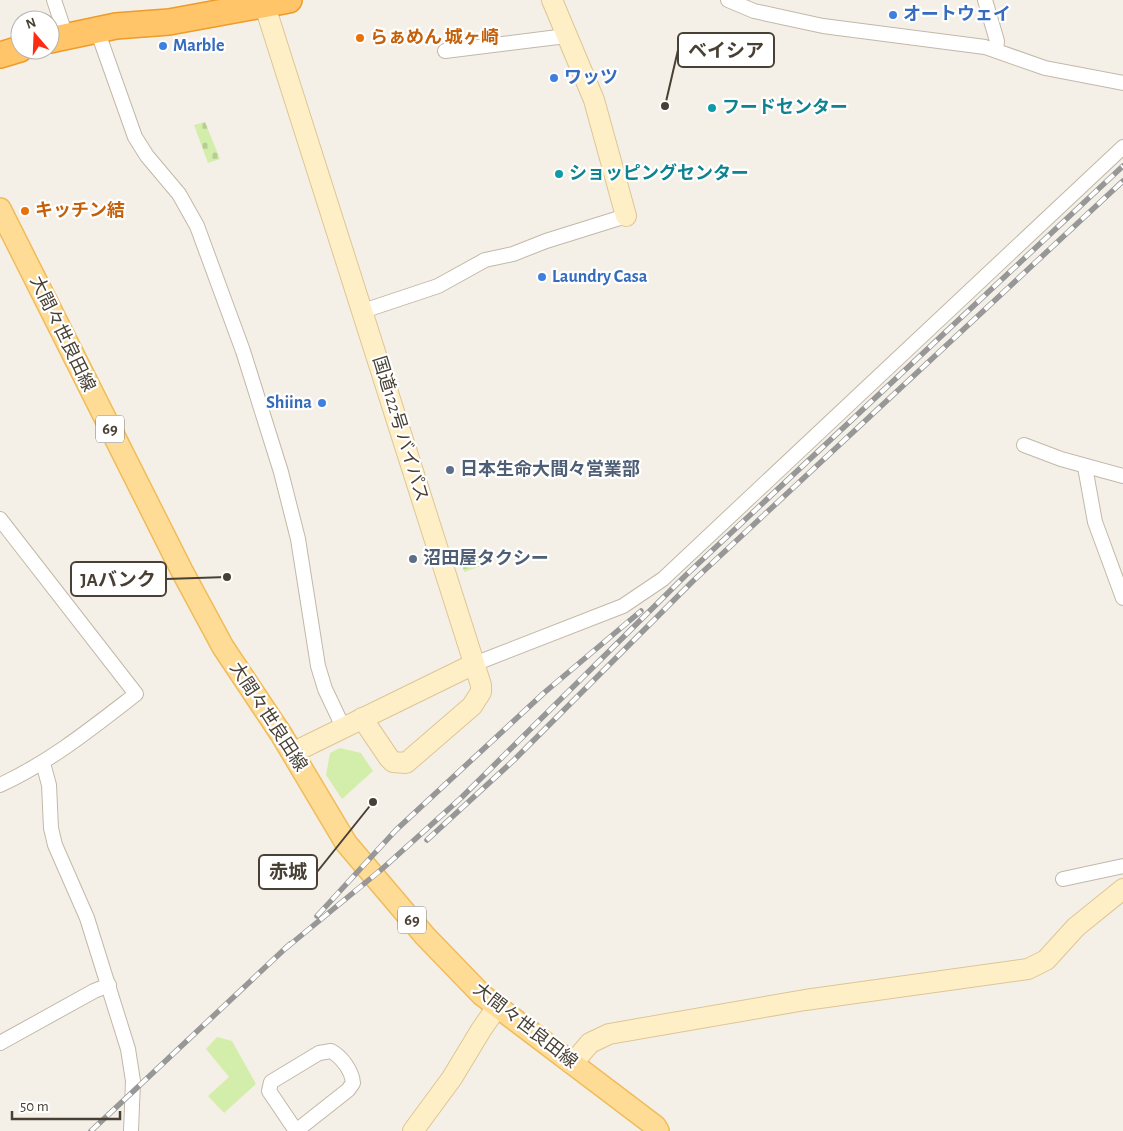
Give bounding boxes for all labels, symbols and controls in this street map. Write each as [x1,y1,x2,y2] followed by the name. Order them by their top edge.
[903,5,1011,24] place label: オートウェイ
[887,9,899,21] marker: オートウェイ
[10,10,60,60] north arrow
[24,15,38,32] text: N
[370,27,499,47] place label: らぁめん 城ヶ崎
[354,32,366,44] marker: らぁめん 城ヶ崎
[678,33,774,67] callout: ベイシア
[173,37,224,55] place label: Marble
[157,40,169,52] marker: Marble
[688,41,764,61] text: ベイシア
[564,68,618,87] place label: ワッツ
[548,72,560,84] marker: ワッツ
[722,98,848,117] place label: フードセンター
[706,102,718,114] marker: フードセンター
[569,163,749,183] place label: ショッピングセンター
[553,168,565,180] marker: ショッピングセンター
[35,200,125,220] place label: キッチン結
[19,205,31,217] marker: キッチン結
[552,268,648,286] place label: Laundry Casa
[536,271,548,283] marker: Laundry Casa
[26,273,100,395] street label: 大間々世良田線
[369,353,433,504] street label: 国道122号 バイパス
[266,394,312,412] place label: Shiina
[316,397,328,409] marker: Shiina
[96,416,124,442] road number: 69
[460,459,640,479] place label: 日本生命大間々営業部
[444,464,456,476] marker: 日本生命大間々営業部
[423,548,549,568] place label: 沼田屋タクシー
[407,553,419,565] marker: 沼田屋タクシー
[71,562,166,596] callout: JAバンク
[80,569,156,590] text: JAバンク
[226,658,312,775] street label: 大間々世良田線
[259,855,317,889] callout: 赤城
[269,861,307,882] text: 赤城
[398,906,426,934] road number: 69
[470,979,581,1072] street label: 大間々世良田線
[12,1088,120,1120] scale bar
[20,1099,49,1114] text: 50 m

